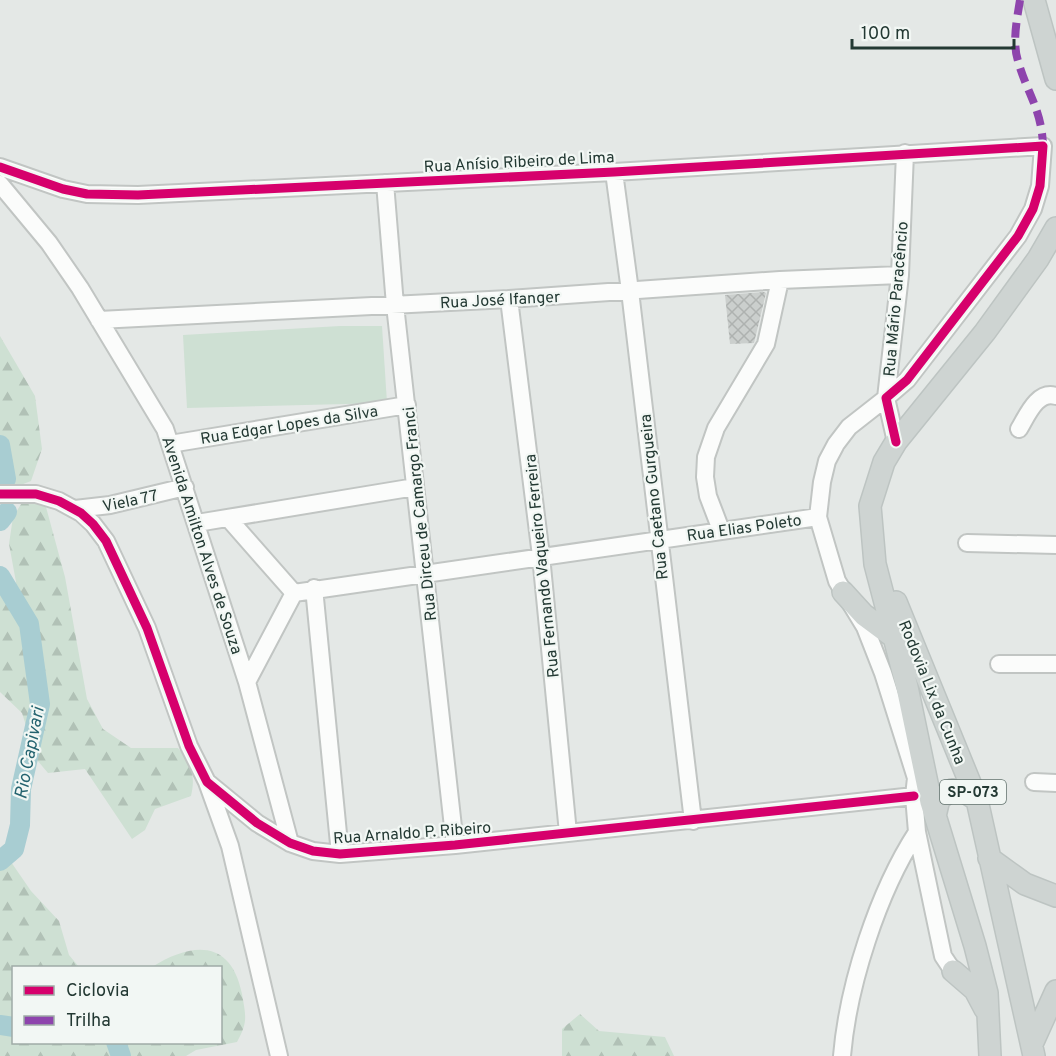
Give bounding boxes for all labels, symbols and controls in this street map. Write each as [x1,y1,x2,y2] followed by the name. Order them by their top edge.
[852,12,1014,50] scale bar
[861,23,910,46] text: 100 m
[423,148,615,178] street label: Rua Anísio Ribeiro de Lima
[880,221,914,378] street label: Rua Mário Paracêncio
[439,288,561,314] street label: Rua José Ifanger
[199,402,380,450] street label: Rua Edgar Lopes da Silva
[400,406,442,622] street label: Rua Dirceu de Camargo Franci
[636,413,674,581] street label: Rua Caetano Gurgueira
[156,434,246,657] street label: Avenida Amilton Alves de Souza
[521,453,565,679] street label: Rua Fernando Vaqueiro Ferreira
[101,486,160,518] street label: Viela 77
[686,511,803,547] street label: Rua Elias Poleto
[893,618,969,768] street label: Rodovia Lix da Cunha
[10,704,51,801] water label: Rio Capivari
[940,780,1006,804] road number: SP-073
[333,818,492,849] street label: Rua Arnaldo P. Ribeiro
[12,966,222,1044] legend
[66,980,129,1003] text: Ciclovia
[66,1010,111,1033] text: Trilha

